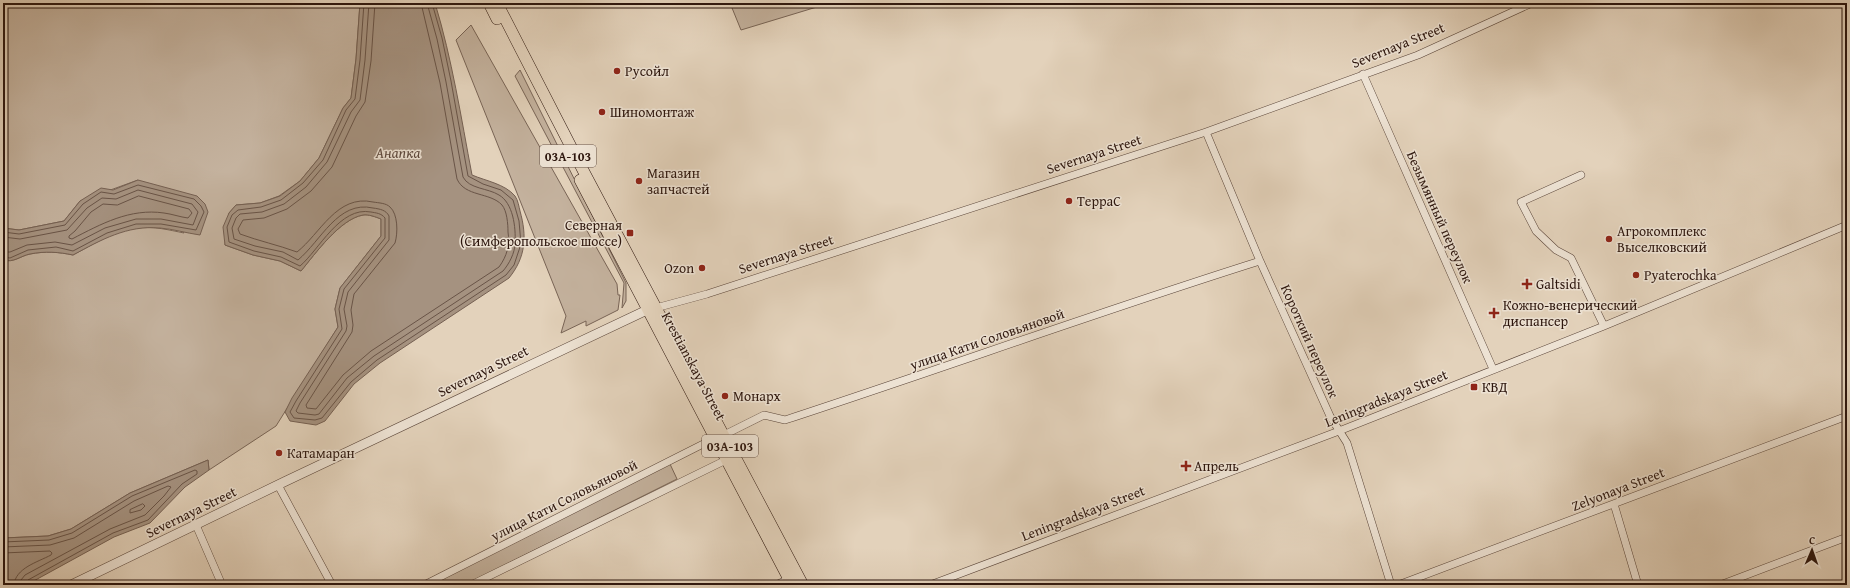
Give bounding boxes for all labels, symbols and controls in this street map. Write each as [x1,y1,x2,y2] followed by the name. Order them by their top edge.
[1348,17,1448,73] street label: Severnaya Street
[625,61,669,81] place label: Русойл
[612,66,622,76] marker: Русойл
[610,102,695,122] place label: Шиномонтаж
[597,107,607,117] marker: Шиномонтаж
[1044,129,1144,179] street label: Severnaya Street
[375,142,421,163] water label: Анапка
[540,145,596,167] road number: 03А-103
[1402,148,1478,287] street label: Безымянный переулок
[647,163,710,199] place label: Магазин запчастей
[634,176,644,186] marker: Магазин запчастей
[1077,191,1121,211] place label: ТерраС
[1064,196,1074,206] marker: ТерраС
[460,215,622,251] place label: Северная (Симферопольское шоссе)
[1617,221,1707,257] place label: Агрокомплекс Выселковский
[625,228,635,238] marker: Северная (Симферопольское шоссе)
[736,229,836,279] street label: Severnaya Street
[1604,234,1614,244] marker: Агрокомплекс Выселковский
[664,258,694,278] place label: Ozon
[697,263,707,273] marker: Ozon
[1644,265,1717,285] place label: Pyaterochka
[1631,270,1641,280] marker: Pyaterochka
[1536,274,1581,294] place label: Galtsidi
[1521,278,1533,290] marker: Galtsidi
[1276,281,1344,401] street label: Короткий переулок
[1503,295,1637,331] place label: Кожно-венерический диспансер
[906,303,1067,375] street label: улица Кати Соловьяновой
[1488,307,1500,319] marker: Кожно-венерический диспансер
[657,308,731,424] street label: Krestianskaya Street
[434,340,532,402] street label: Severnaya Street
[1322,364,1450,432] street label: Leningradskaya Street
[1482,377,1508,397] place label: КВД
[1469,382,1479,392] marker: КВД
[733,386,781,406] place label: Монарх
[720,391,730,401] marker: Монарх
[702,435,758,457] road number: 03А-103
[287,443,355,463] place label: Катамаран
[274,448,284,458] marker: Катамаран
[486,454,641,546] street label: улица Кати Соловьяновой
[1194,456,1239,476] place label: Апрель
[1181,461,1191,471] marker: Апрель
[1569,462,1667,516] street label: Zelyonaya Street
[1018,480,1148,546] street label: Leningradskaya Street
[142,481,240,543] street label: Severnaya Street
[1792,530,1832,570] north arrow
[1809,532,1816,548] text: С

